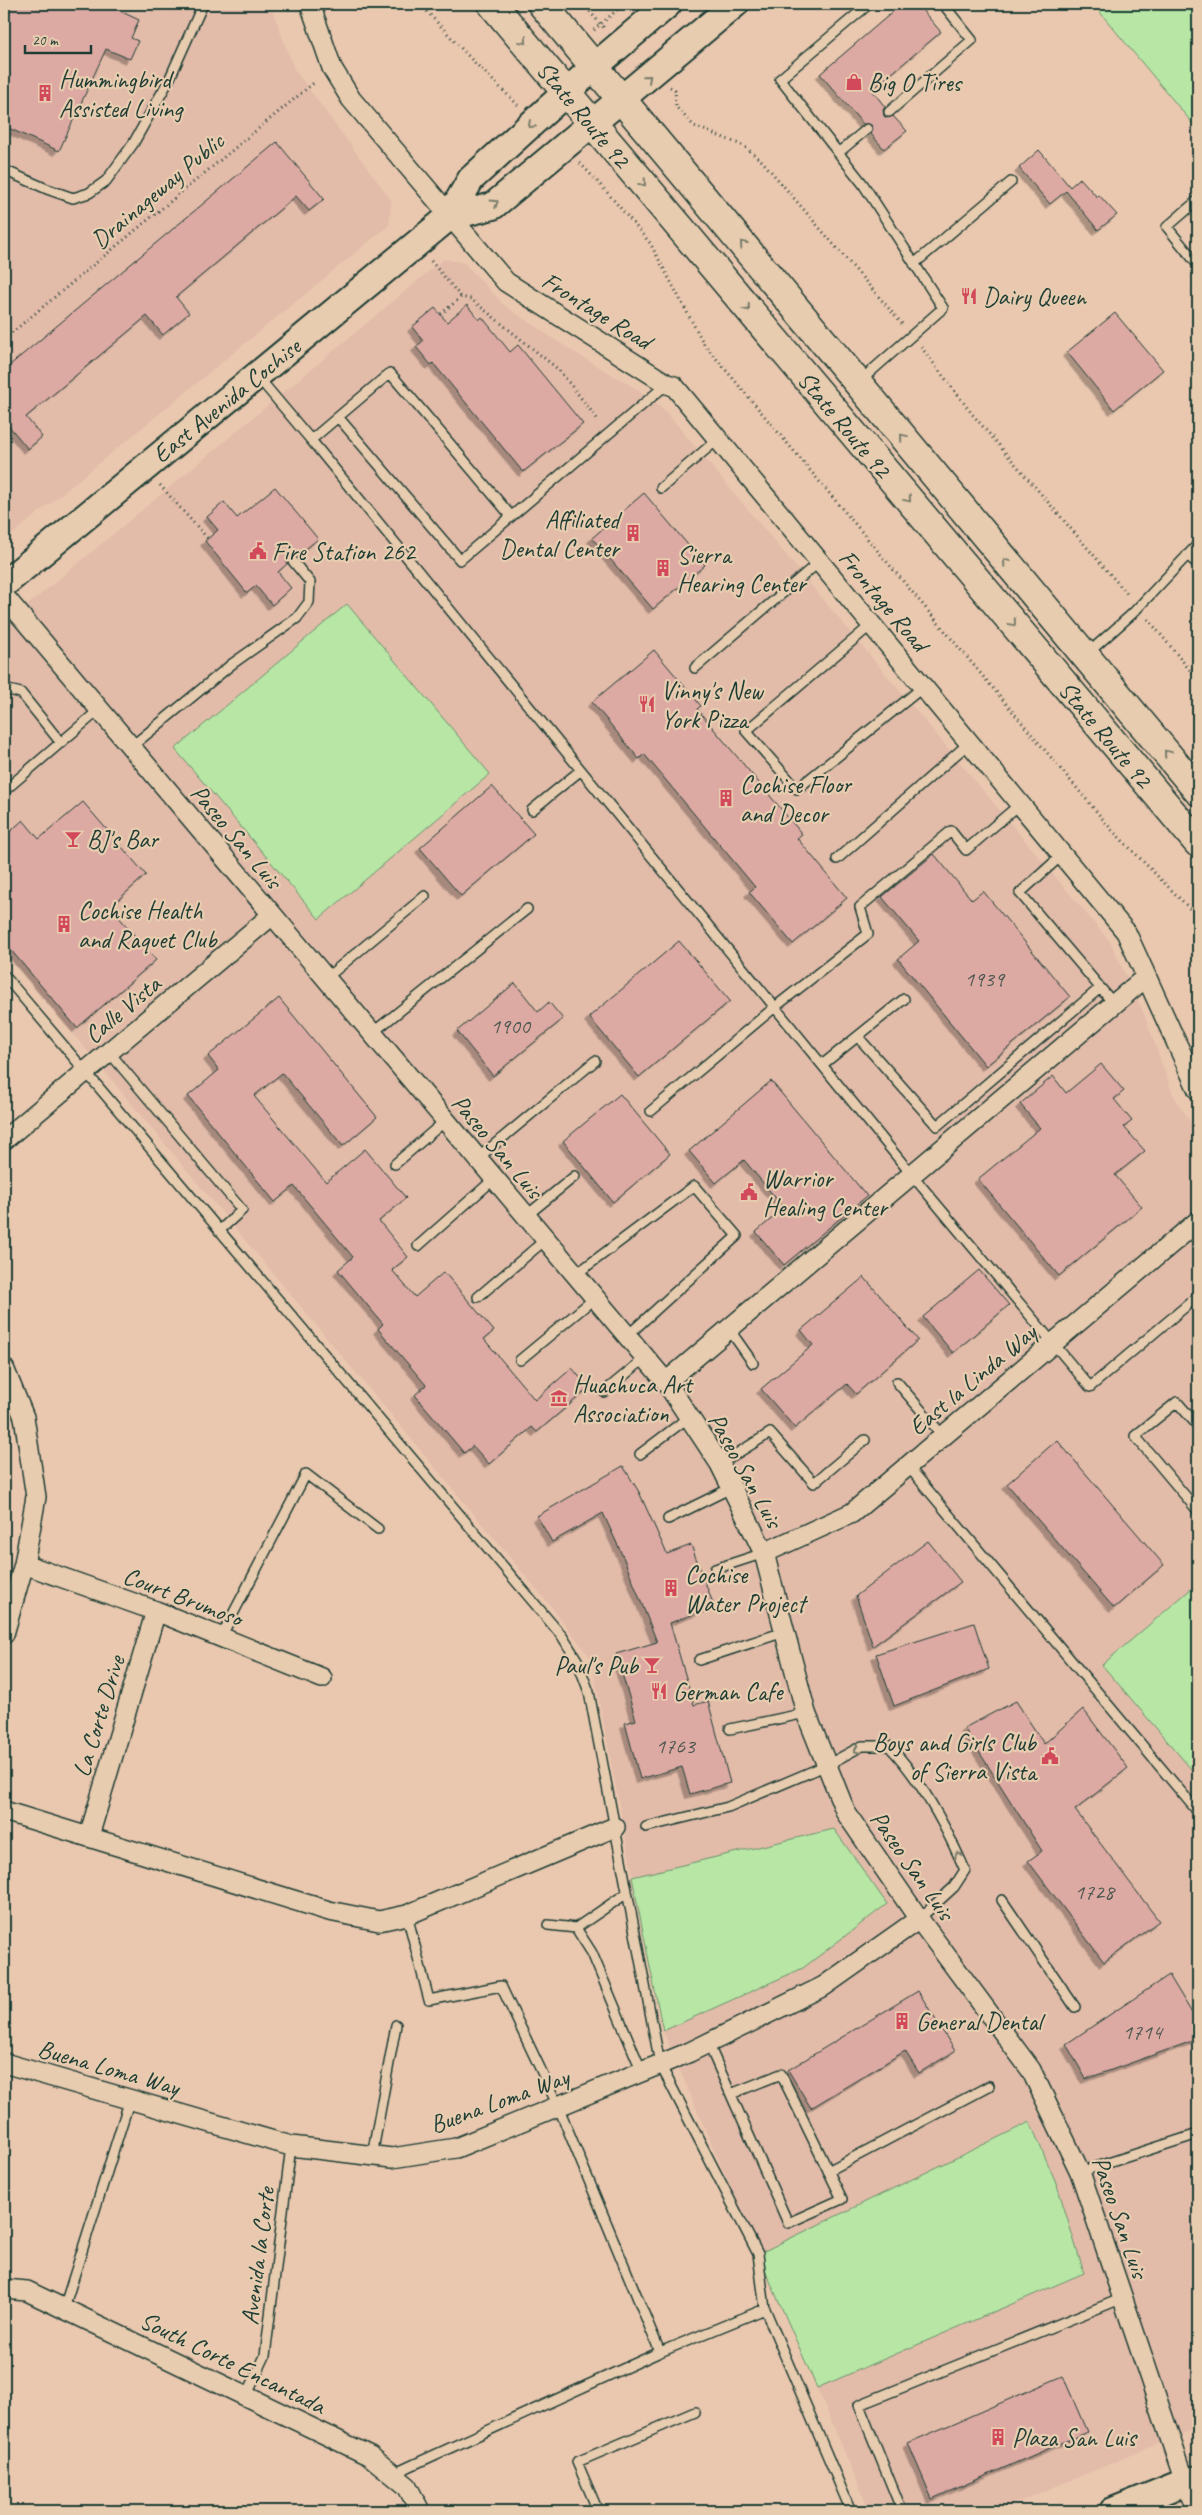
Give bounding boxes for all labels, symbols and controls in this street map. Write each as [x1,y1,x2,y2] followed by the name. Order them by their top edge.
[25,22,91,54] scale bar
[32,31,59,50] text: 20 m
[518,35,526,44] one-way arrow
[529,55,638,176] street label: State Route 92
[59,64,184,125] place label: Hummingbird Assisted Living
[868,67,964,99] place label: Big O Tires
[844,72,864,92] shop icon: Big O Tires
[642,75,651,84] one-way arrow
[35,83,55,103] building icon: Hummingbird Assisted Living
[527,119,536,128] one-way arrow
[85,125,232,256] street label: Drainageway Public
[637,177,645,186] one-way arrow
[490,199,499,209] one-way arrow
[739,241,748,250] one-way arrow
[536,265,661,359] street label: Frontage Road
[983,281,1087,313] place label: Dairy Queen
[959,286,979,306] restaurant icon: Dairy Queen
[742,302,751,311] one-way arrow
[146,330,309,470] street label: East Avenida Cochise
[790,365,899,486] street label: State Route 92
[899,433,908,442] one-way arrow
[903,493,911,502] one-way arrow
[500,504,622,565] place label: Affiliated Dental Center
[623,523,643,543] building icon: Affiliated Dental Center
[272,536,417,568] place label: Fire Station 262
[677,539,808,600] place label: Sierra Hearing Center
[248,541,268,561] public building icon: Fire Station 262
[831,543,938,661] street label: Frontage Road
[653,558,673,578] building icon: Sierra Hearing Center
[1003,558,1012,567] one-way arrow
[1007,617,1015,626] one-way arrow
[661,675,765,736] place label: Vinny's New York Pizza
[1051,675,1160,796] street label: State Route 92
[637,694,657,714] restaurant icon: Vinny's New York Pizza
[1163,750,1172,759] one-way arrow
[740,769,853,830] place label: Cochise Floor and Decor
[183,778,291,897] street label: Paseo San Luis
[716,788,736,808] building icon: Cochise Floor and Decor
[87,824,160,856] place label: BJ's Bar
[63,829,83,849] bar icon: BJ's Bar
[78,895,218,956] place label: Cochise Health and Raquet Club
[54,914,74,934] building icon: Cochise Health and Raquet Club
[964,965,1006,993] house number: 1939
[78,967,169,1051] street label: Calle Vista
[490,1012,532,1040] house number: 1900
[444,1088,552,1207] street label: Paseo San Luis
[763,1163,889,1224] place label: Warrior Healing Center
[739,1182,759,1202] public building icon: Warrior Healing Center
[902,1315,1045,1443] street label: East la Linda Way
[573,1369,694,1430] place label: Huachuca Art Association
[549,1388,569,1408] museum icon: Huachuca Art Association
[700,1407,791,1536] street label: Paseo San Luis
[685,1559,809,1620] place label: Cochise Water Project
[119,1560,250,1635] street label: Court Brumoso
[661,1578,681,1598] building icon: Cochise Water Project
[65,1650,133,1781] street label: La Corte Drive
[555,1650,640,1682] place label: Paul's Pub
[642,1655,662,1675] bar icon: Paul's Pub
[673,1676,784,1708] place label: German Cafe
[649,1681,669,1701] restaurant icon: German Cafe
[873,1727,1039,1788] place label: Boys and Girls Club of Sierra Vista
[655,1732,697,1760] house number: 1763
[854,1743,863,1753] one-way arrow
[1040,1746,1060,1766] public building icon: Boys and Girls Club of Sierra Vista
[863,1805,963,1929] street label: Paseo San Luis
[954,1851,965,1860] one-way arrow
[1074,1878,1116,1906] house number: 1728
[916,2006,1047,2038] place label: General Dental
[892,2011,912,2031] building icon: General Dental
[1122,2018,1164,2046] house number: 1714
[34,2033,185,2104] street label: Buena Loma Way
[425,2060,576,2141] street label: Buena Loma Way
[1084,2152,1157,2285] street label: Paseo San Luis
[234,2184,283,2327] street label: Avenida la Corte
[135,2304,332,2423] street label: South Corte Encantada
[1012,2422,1138,2454] place label: Plaza San Luis
[988,2427,1008,2447] building icon: Plaza San Luis

